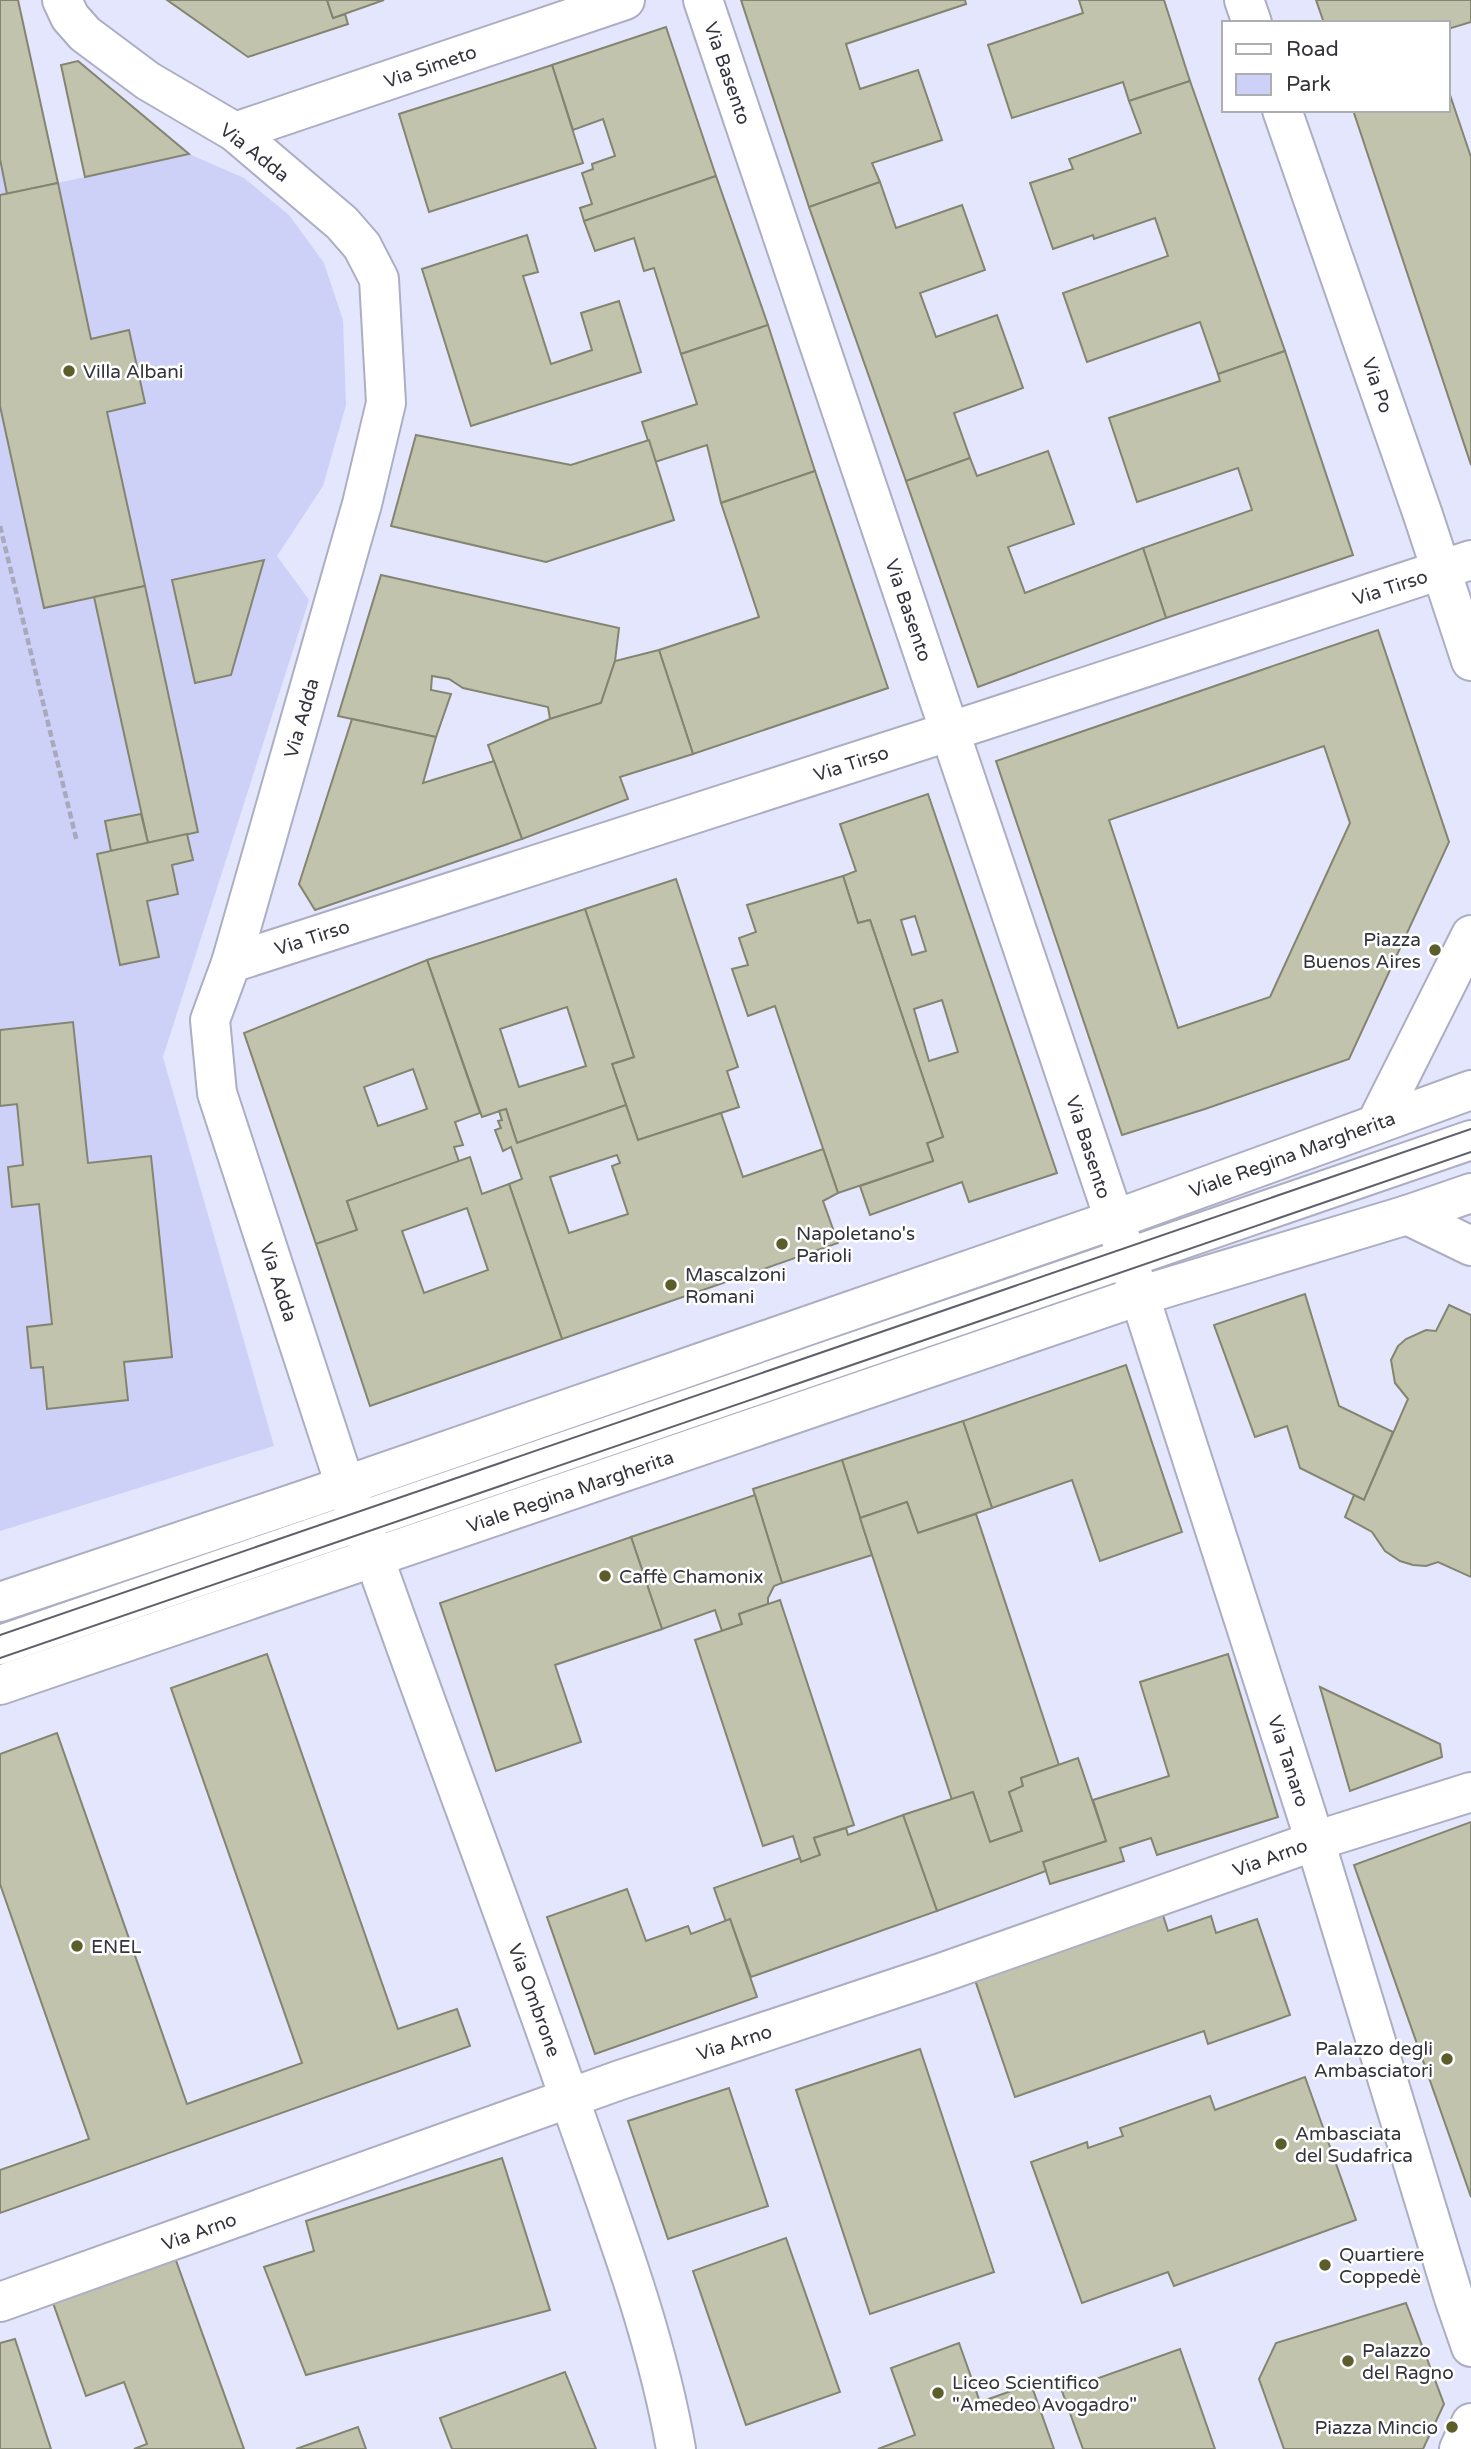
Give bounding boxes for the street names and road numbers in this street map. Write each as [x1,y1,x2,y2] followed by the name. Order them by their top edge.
[699,19,755,128] street label: Via Basento
[381,41,480,93] street label: Via Simeto
[215,119,293,187] street label: Via Adda
[1357,355,1397,416] street label: Via Po
[880,556,936,665] street label: Via Basento
[1350,566,1431,610] street label: Via Tirso
[280,676,324,761] street label: Via Adda
[811,742,892,786] street label: Via Tirso
[272,916,353,960] street label: Via Tirso
[1061,1093,1115,1202] street label: Via Basento
[1186,1107,1398,1202] street label: Viale Regina Margherita
[255,1240,301,1325] street label: Via Adda
[464,1446,677,1538] street label: Viale Regina Margherita
[1263,1713,1313,1810] street label: Via Tanaro
[1230,1834,1311,1882] street label: Via Arno
[503,1941,565,2060] street label: Via Ombrone
[694,2020,775,2065] street label: Via Arno
[159,2208,240,2256] street label: Via Arno

